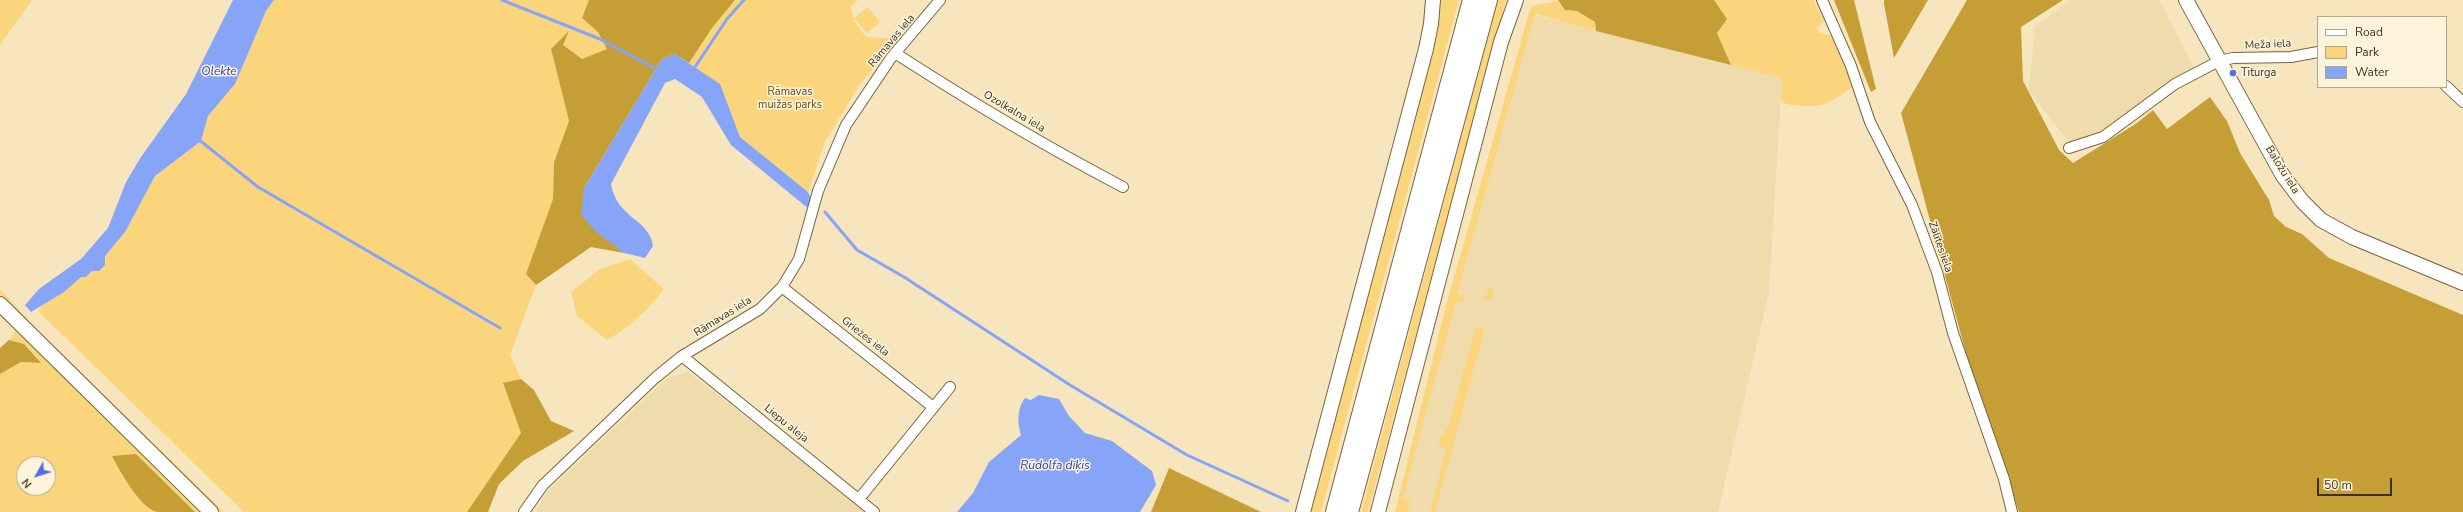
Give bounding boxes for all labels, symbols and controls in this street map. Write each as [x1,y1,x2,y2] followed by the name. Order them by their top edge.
[866,12,918,70] street label: Rāmavas iela
[2317,16,2447,88] legend
[2355,24,2383,40] text: Road
[2244,37,2292,53] street label: Meža iela
[2355,44,2379,60] text: Park
[2355,64,2389,80] text: Water
[201,65,237,79] water label: Olekte
[2241,66,2276,80] place label: Titurga
[2228,68,2238,78] marker: Titurga
[758,85,822,111] park label: Rāmavas muižas parks
[981,88,1047,136] street label: Ozolkalna iela
[2262,144,2302,196] street label: Baložu iela
[1925,220,1955,274] street label: Zālītes iela
[692,294,754,340] street label: Rāmavas iela
[839,314,891,360] street label: Griezes iela
[761,402,811,446] street label: Liepu aleja
[16,456,56,496] north arrow
[1020,459,1090,473] water label: Rūdolfa dīķis
[2319,470,2394,496] scale bar
[19,475,35,491] text: N
[2324,477,2352,493] text: 50 m

